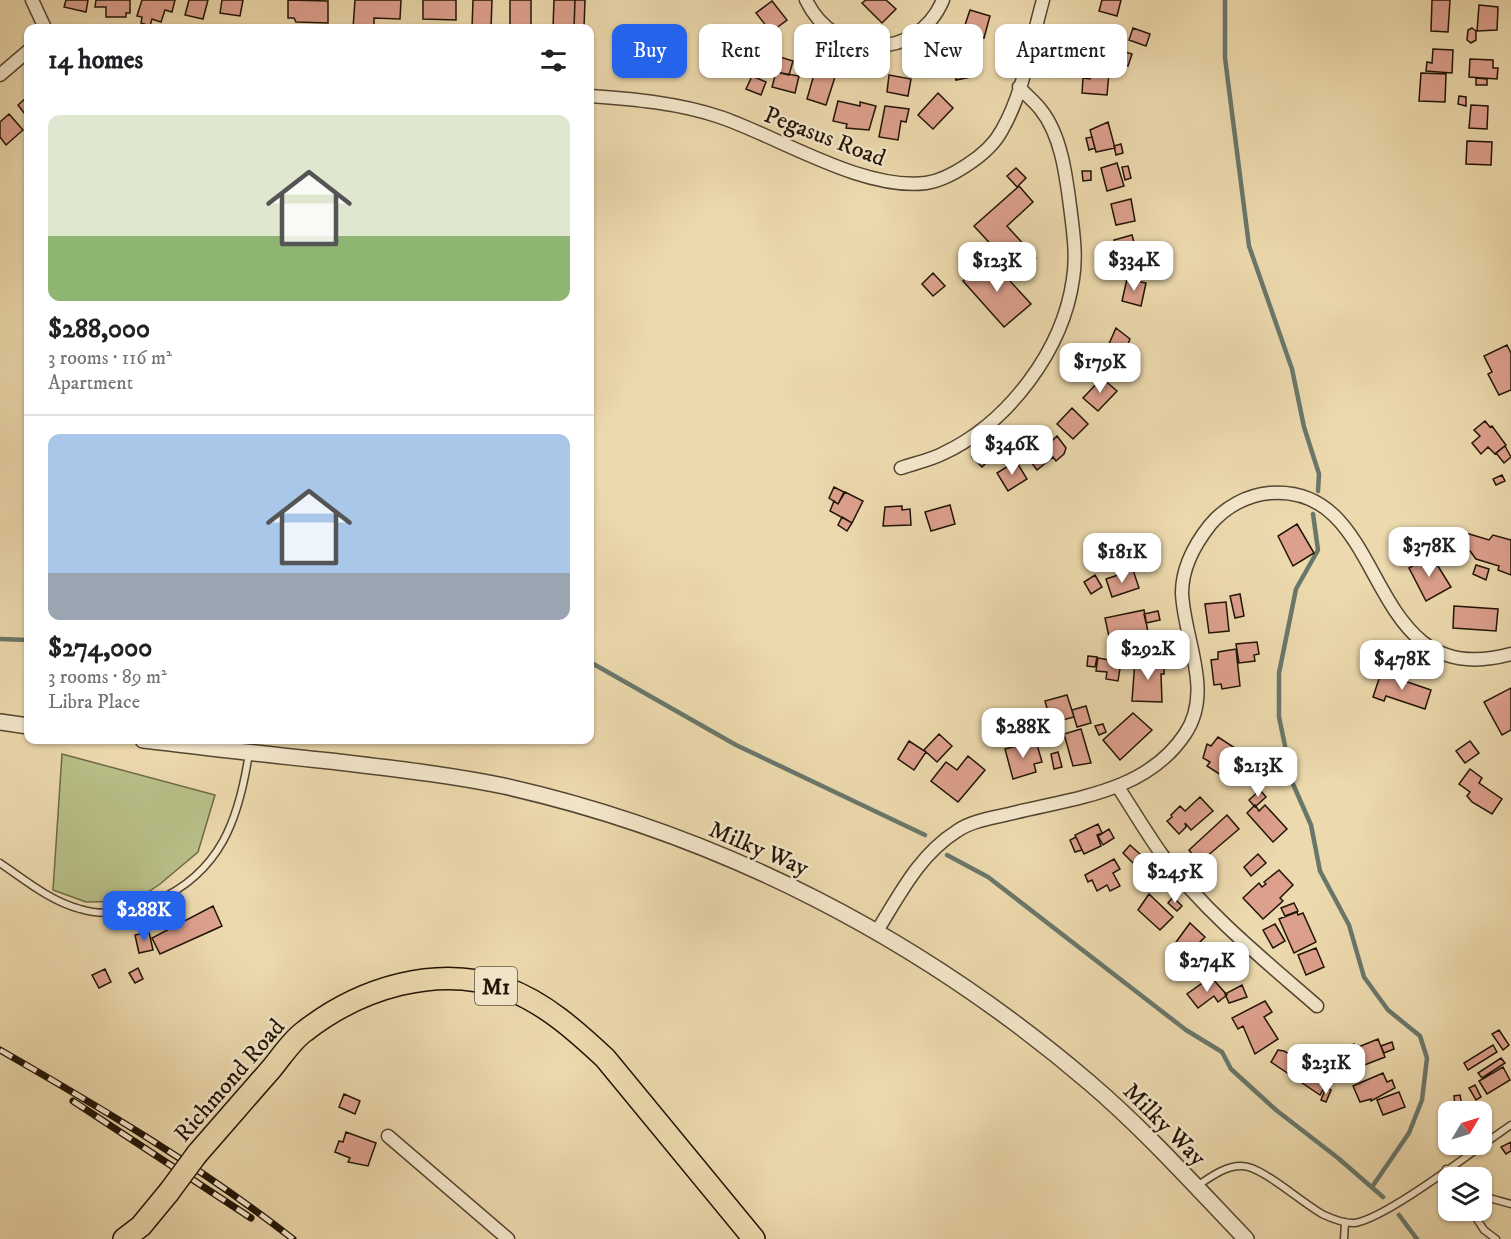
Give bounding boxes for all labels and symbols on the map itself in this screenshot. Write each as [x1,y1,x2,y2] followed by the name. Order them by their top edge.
[760,100,890,174] street label: Pegasus Road
[1092,241,1176,292] pin: $334K
[955,242,1039,293] pin: $123K
[1058,343,1142,394] pin: $179K
[970,425,1054,476] pin: $346K
[1387,527,1471,578] pin: $378K
[1080,533,1164,584] pin: $181K
[1106,630,1190,681] pin: $292K
[1360,640,1444,691] pin: $478K
[981,708,1065,759] pin: $288K
[1216,747,1300,798] pin: $213K
[704,814,814,884] street label: Milky Way
[1133,853,1217,904] pin: $245K
[102,891,186,942] pin: $288K
[1165,942,1249,993] pin: $274K
[475,967,517,1005] road number: M1
[168,1013,292,1149] street label: Richmond Road
[1284,1044,1368,1095] pin: $231K
[1116,1077,1213,1173] street label: Milky Way
[1438,1101,1492,1155] north arrow

